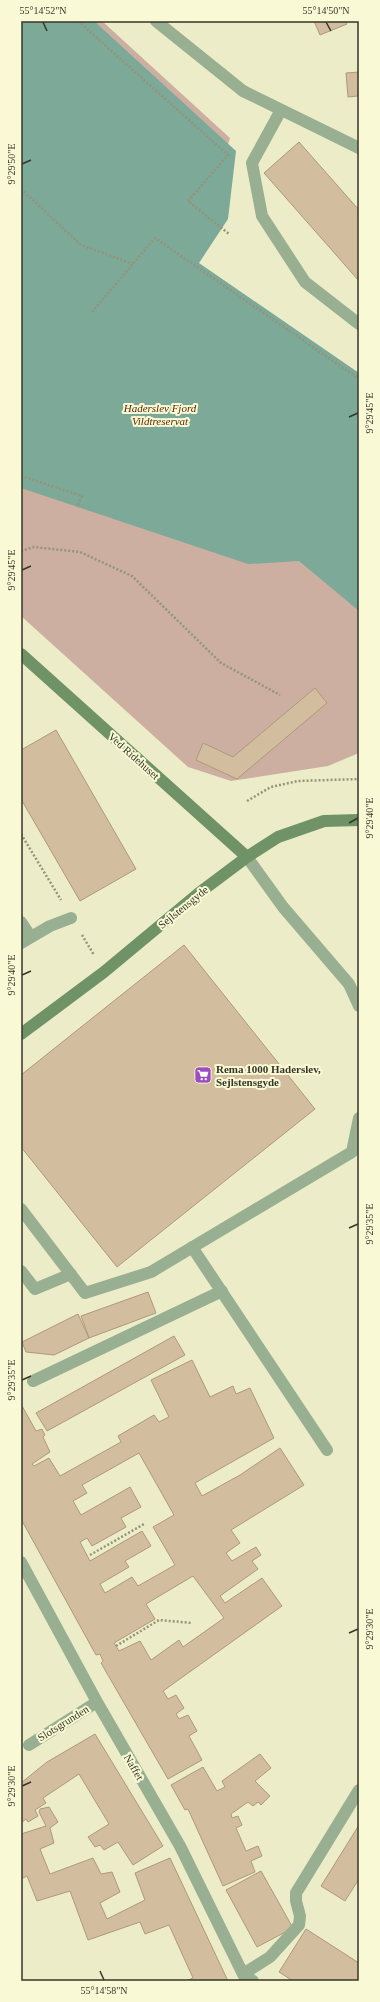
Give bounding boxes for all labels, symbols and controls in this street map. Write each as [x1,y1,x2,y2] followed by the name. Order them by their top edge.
[19,5,67,16] text: 55°14'52"N
[302,5,350,16] text: 55°14'50"N
[6,144,17,185] text: 9°29'50"E
[364,393,375,434] text: 9°29'45"E
[123,402,197,427] park label: Haderslev Fjord Vildtreservat
[6,550,17,591] text: 9°29'45"E
[106,730,162,782] street label: Ved Ridehuset
[364,798,375,839] text: 9°29'40"E
[156,883,210,931] street label: Sejlstensgyde
[6,955,17,996] text: 9°29'40"E
[216,1063,321,1088] place label: Rema 1000 Haderslev, Sejlstensgyde
[193,1065,213,1085] supermarket icon: Rema 1000 Haderslev, Sejlstensgyde
[364,1204,375,1245] text: 9°29'35"E
[6,1360,17,1401] text: 9°29'35"E
[364,1609,375,1650] text: 9°29'30"E
[35,1702,91,1743] street label: Slotsgrunden
[122,1752,146,1782] street label: Naffet
[6,1766,17,1807] text: 9°29'30"E
[80,1985,128,1996] text: 55°14'58"N

